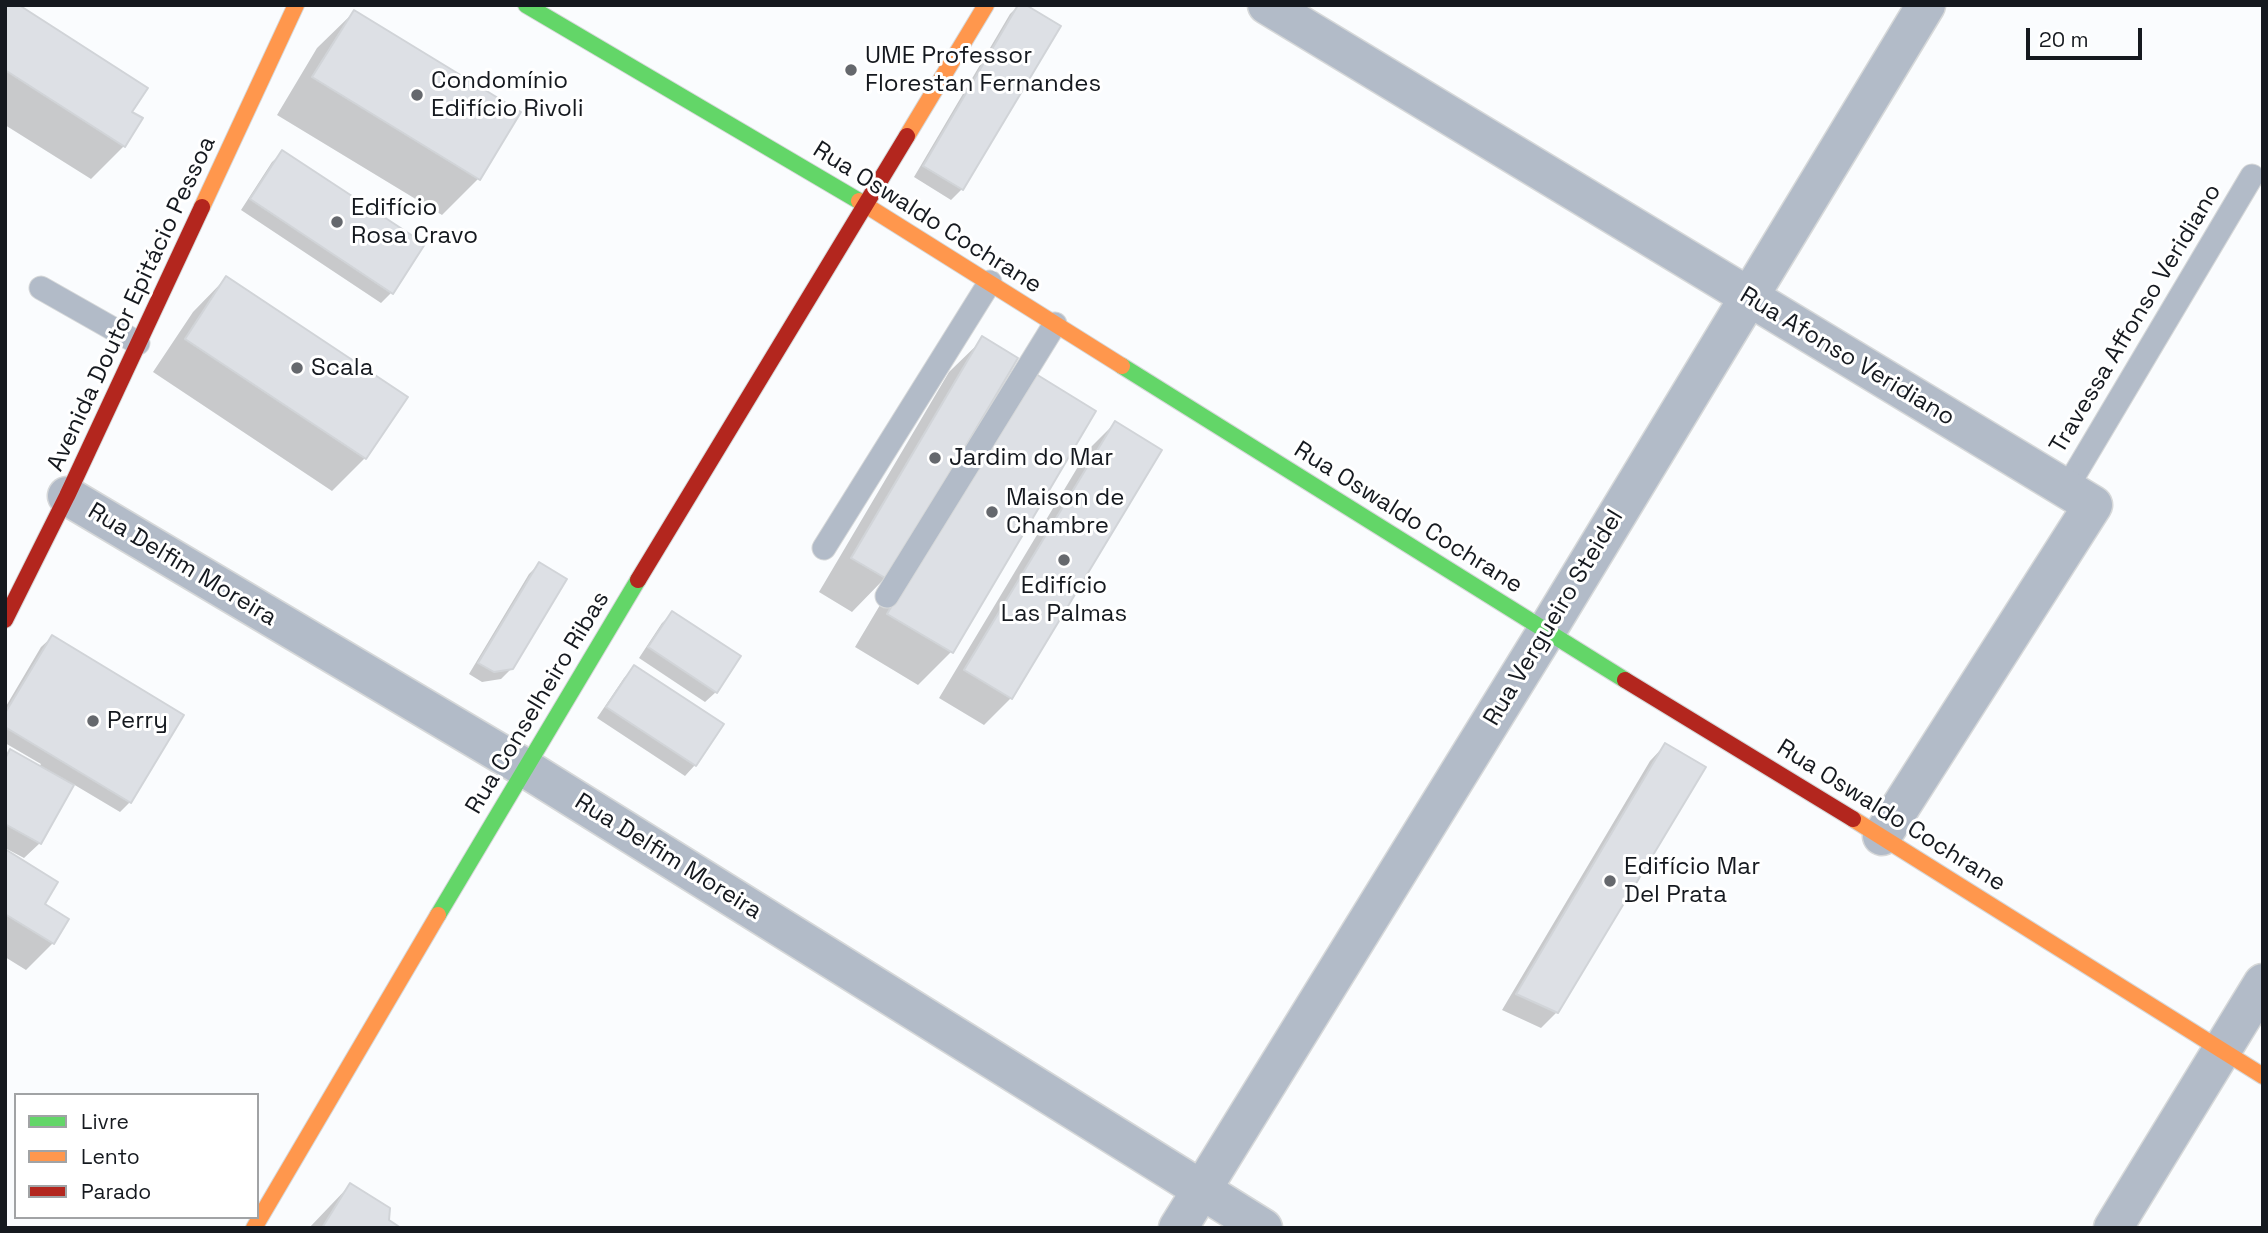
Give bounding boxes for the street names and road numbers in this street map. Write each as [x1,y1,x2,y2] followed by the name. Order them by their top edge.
[42,132,222,476] street label: Avenida Doutor Epitácio Pessoa
[807,136,1047,300] street label: Rua Oswaldo Cochrane
[2044,179,2228,459] street label: Travessa Affonso Veridiano
[1734,281,1960,433] street label: Rua Afonso Veridiano
[1288,436,1528,600] street label: Rua Oswaldo Cochrane
[82,497,282,633] street label: Rua Delfim Moreira
[1478,505,1630,731] street label: Rua Vergueiro Steidel
[460,586,616,820] street label: Rua Conselheiro Ribas
[1771,734,2011,898] street label: Rua Oswaldo Cochrane
[569,788,767,926] street label: Rua Delfim Moreira

